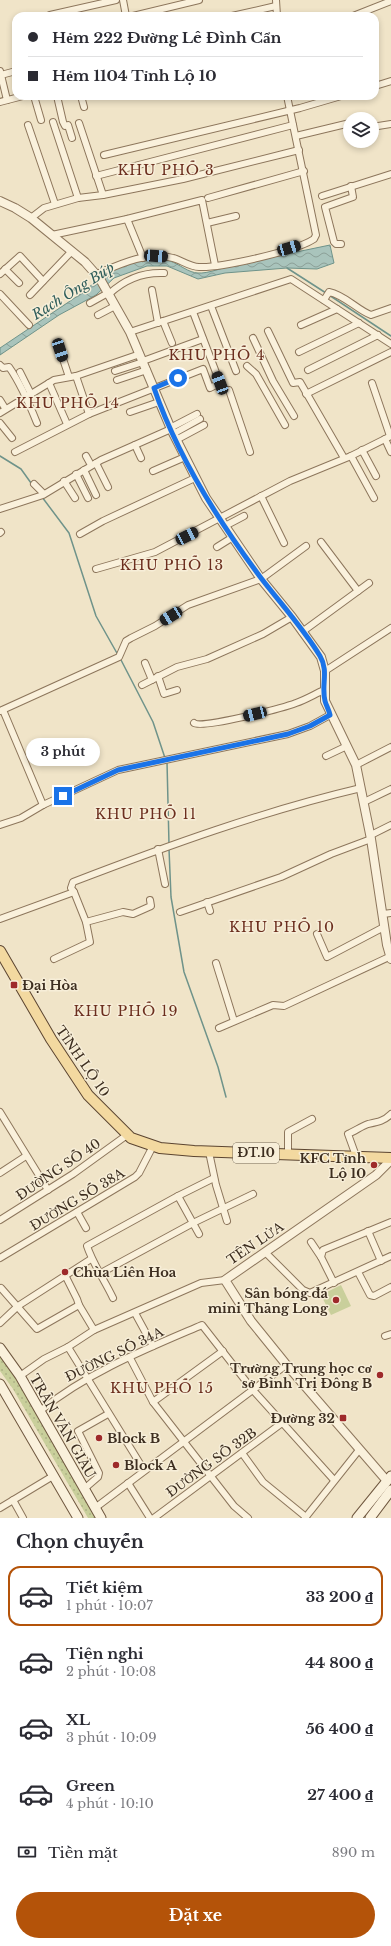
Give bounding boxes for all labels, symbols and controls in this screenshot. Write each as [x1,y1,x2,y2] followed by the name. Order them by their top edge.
[52,28,281,47] text: Hẻm 222 Đường Lê Đình Cẩn
[52,66,217,85] text: Hẻm 1104 Tỉnh Lộ 10
[343,112,379,148] map controls
[343,112,379,148] button: layers
[117,160,215,179] district label: KHU PHỐ 3
[276,239,302,257] car
[144,249,168,263] car
[27,257,118,324] water label: Rạch Ông Búp
[51,337,69,363] car
[169,345,265,364] district label: KHU PHỐ 4
[169,369,187,387] route start
[210,370,230,396] car
[16,393,120,412] district label: KHU PHỐ 14
[174,525,200,547] car
[120,555,224,574] district label: KHU PHỐ 13
[158,605,184,627] car
[242,705,268,723] car
[26,738,100,766] callout: 3 phút
[41,743,85,760] text: 3 phút
[54,787,72,805] route end
[95,804,197,823] district label: KHU PHỐ 11
[229,917,335,936] district label: KHU PHỐ 10
[22,977,78,994] place label: Đại Hòa
[9,980,19,990] marker: Đại Hòa
[74,1001,178,1020] district label: KHU PHỐ 19
[52,1022,113,1100] street label: TỈNH LỘ 10
[13,1135,104,1204] street label: ĐƯỜNG SỐ 40
[233,1143,279,1163] road number: ĐT.10
[299,1150,367,1182] place label: KFC Tỉnh Lộ 10
[369,1160,379,1170] marker: KFC Tỉnh Lộ 10
[27,1164,129,1234] street label: ĐƯỜNG SỐ 38A
[224,1218,288,1269] street label: TÊN LỬA
[73,1264,177,1281] place label: Chùa Liên Hoa
[60,1267,70,1277] marker: Chùa Liên Hoa
[208,1285,329,1317] place label: Sân bóng đá mini Thăng Long
[331,1295,341,1305] marker: Sân bóng đá mini Thăng Long
[62,1323,167,1386] street label: ĐƯỜNG SỐ 34A
[230,1360,373,1392] place label: Trường Trung học cơ sở Bình Trị Đông B
[375,1370,385,1380] marker: Trường Trung học cơ sở Bình Trị Đông B
[26,1371,99,1481] street label: TRẦN VĂN GIÀU
[110,1378,214,1397] district label: KHU PHỐ 15
[271,1410,335,1427] place label: Đường 32
[338,1413,348,1423] marker: Đường 32
[163,1424,260,1501] street label: ĐƯỜNG SỐ 32B
[107,1430,160,1447] place label: Block B
[94,1433,104,1443] marker: Block B
[124,1457,177,1474] place label: Block A
[111,1460,121,1470] marker: Block A
[16,1531,144,1553] text: Chọn chuyến
[18,1578,54,1614] icon: car
[66,1578,143,1597] text: Tiết kiệm
[306,1587,373,1606] text: 33 200 ₫
[66,1597,153,1614] text: 1 phút · 10:07
[18,1644,54,1680] icon: car
[66,1644,144,1663] text: Tiện nghi
[305,1653,373,1672] text: 44 800 ₫
[66,1663,156,1680] text: 2 phút · 10:08
[18,1710,54,1746] icon: car
[66,1710,90,1729] text: XL
[306,1719,373,1738] text: 56 400 ₫
[66,1729,157,1746] text: 3 phút · 10:09
[18,1776,54,1812] icon: car
[66,1776,115,1795] text: Green
[307,1785,373,1804] text: 27 400 ₫
[66,1795,154,1812] text: 4 phút · 10:10
[16,1841,38,1863] icon: cash
[48,1843,118,1862] text: Tiền mặt
[332,1844,375,1861] text: 890 m
[16,1892,375,1938] button: Đặt xe

